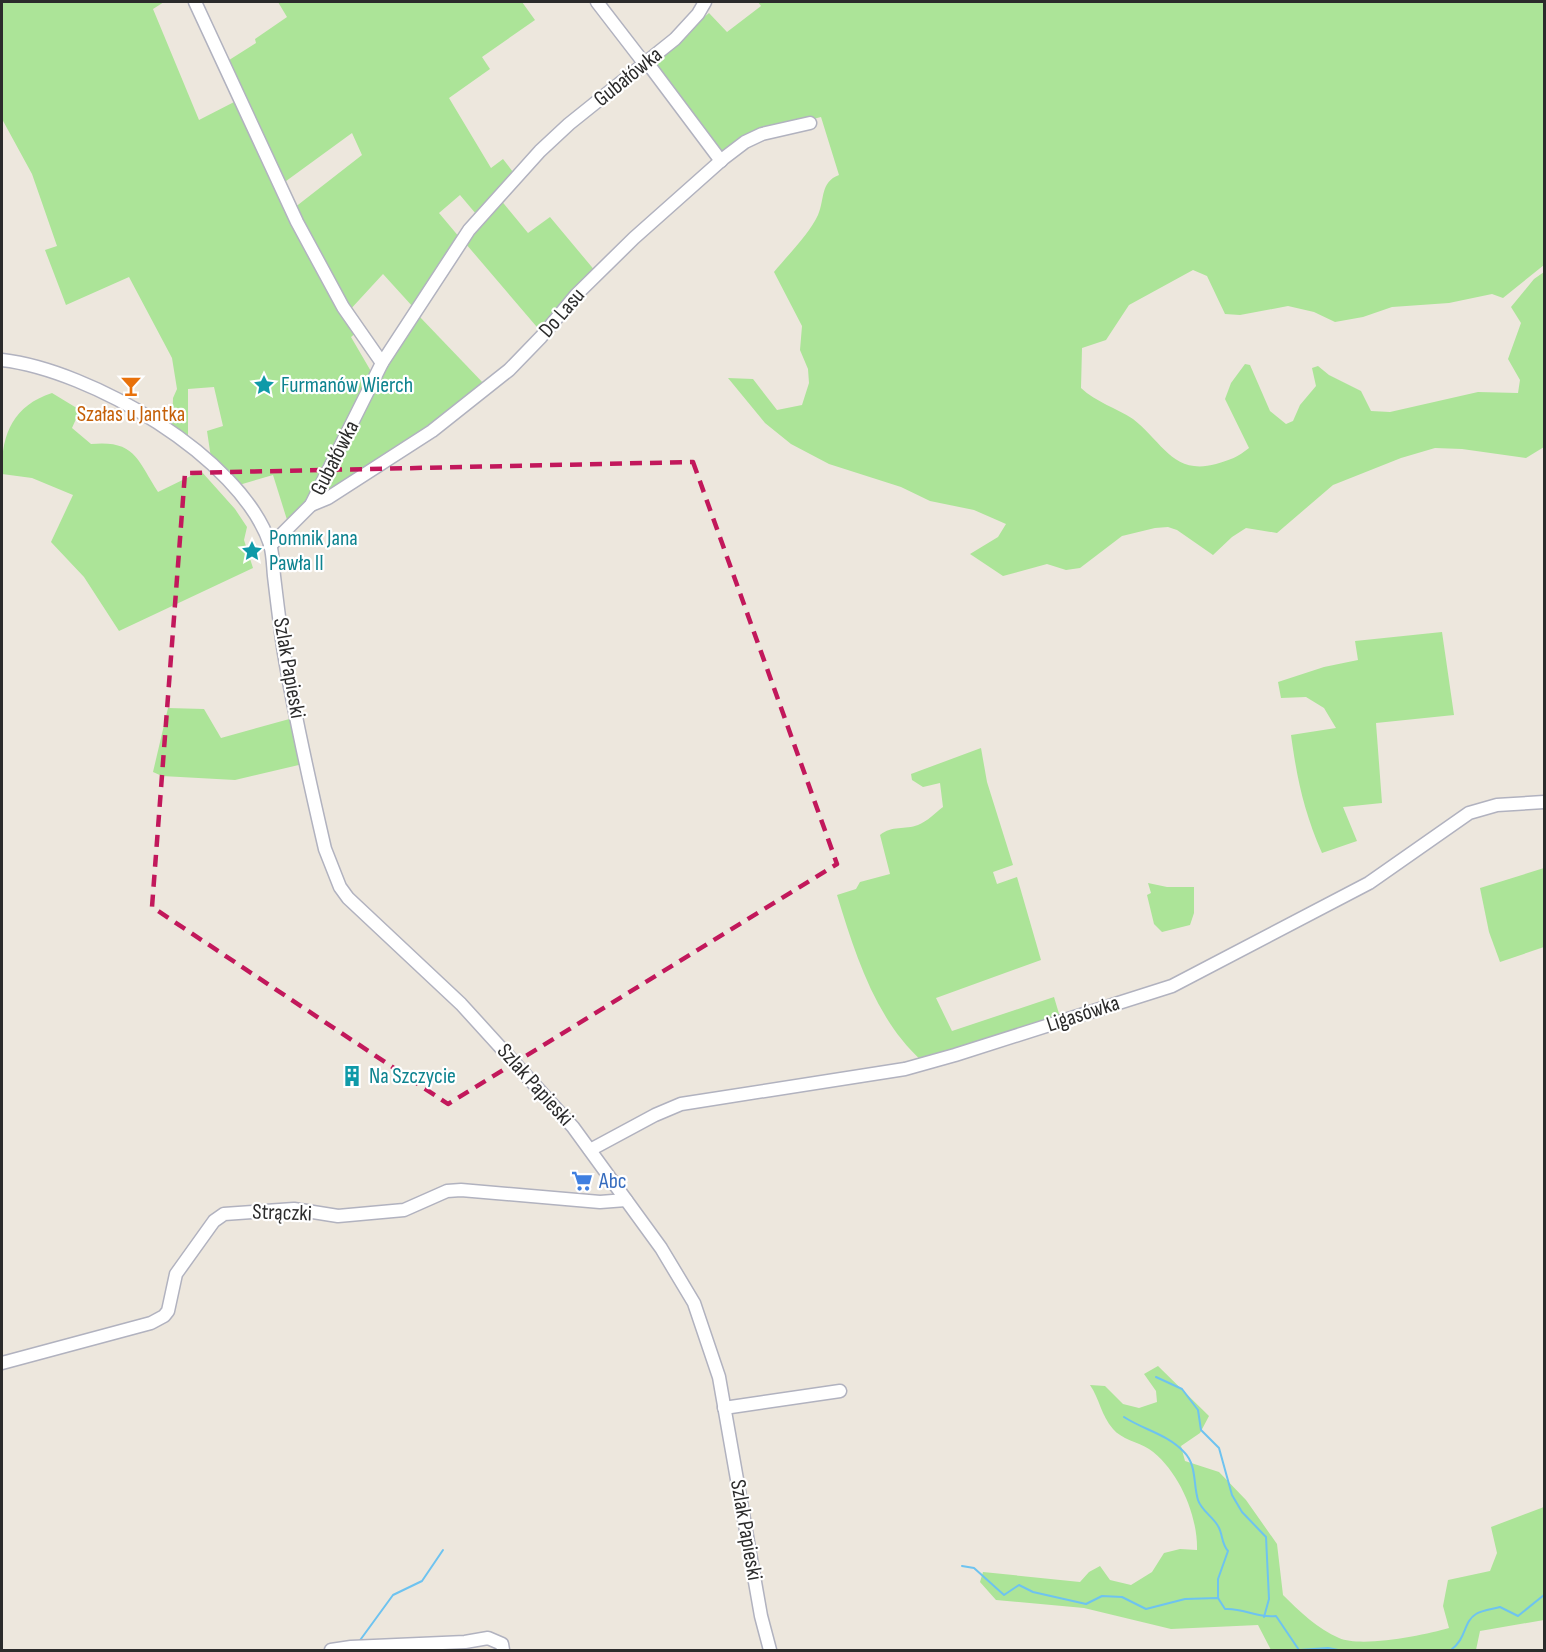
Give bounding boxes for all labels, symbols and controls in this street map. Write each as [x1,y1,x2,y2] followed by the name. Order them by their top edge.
[588,41,668,113] street label: Gubałówka
[533,283,591,343] street label: Do Lasu
[281,372,413,399] place label: Furmanów Wierch
[252,373,276,397] place icon: Furmanów Wierch
[119,374,143,398] bar icon: Szałas u Jantka
[77,401,185,428] place label: Szałas u Jantka
[305,416,365,500] street label: Gubałówka
[269,525,358,577] place label: Pomnik Jana Pawła II
[240,539,264,563] place icon: Pomnik Jana Pawła II
[267,616,311,720] street label: Szlak Papieski
[1043,990,1123,1038] street label: Ligasówka
[491,1038,579,1132] street label: Szlak Papieski
[369,1063,456,1090] place label: Na Szczycie
[340,1064,364,1088] building icon: Na Szczycie
[598,1168,627,1195] place label: Abc
[570,1169,594,1193] supermarket icon: Abc
[252,1198,312,1228] street label: Strączki
[724,1478,768,1582] street label: Szlak Papieski

